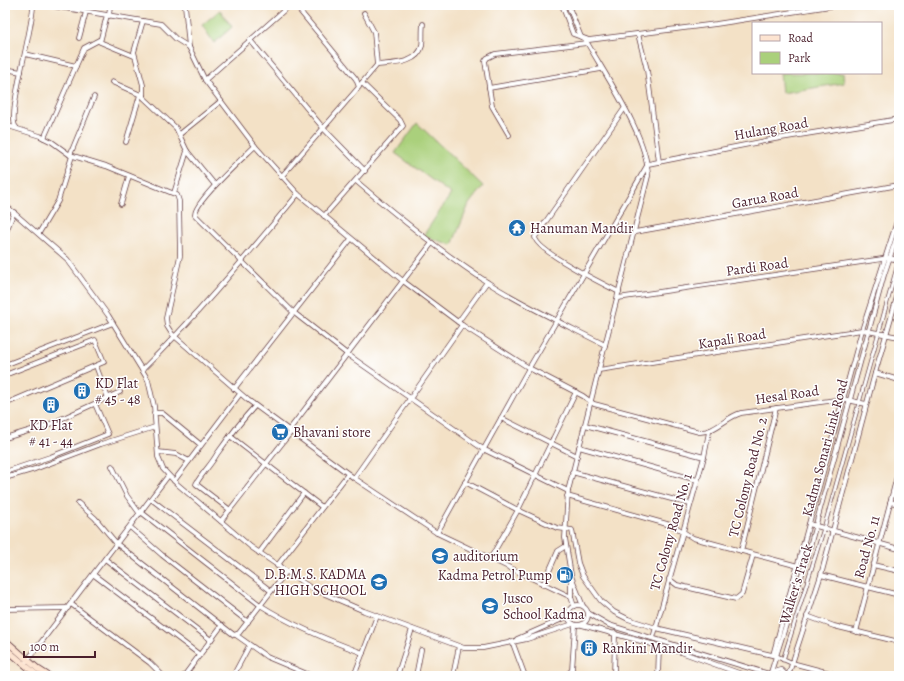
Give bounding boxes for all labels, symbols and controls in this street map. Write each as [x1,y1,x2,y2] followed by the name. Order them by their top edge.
[752,22,882,74] legend
[788,30,814,46] text: Road
[788,50,811,66] text: Park
[733,113,810,145] street label: Hulang Road
[730,183,800,213] street label: Garua Road
[507,218,527,238] temple icon: Hanuman Mandir
[530,219,634,238] place label: Hanuman Mandir
[725,253,790,281] street label: Pardi Road
[697,324,768,354] street label: Kapali Road
[95,374,141,409] place label: KD Flat # 45 - 48
[797,377,853,519] street label: Kadma Sonari Link Road
[72,381,92,401] building icon: KD Flat # 45 - 48
[754,381,821,409] street label: Hesal Road
[41,395,61,415] building icon: KD Flat # 41 - 44
[724,415,772,539] street label: TC Colony Road No. 2
[29,416,73,451] place label: KD Flat # 41 - 44
[270,422,290,442] supermarket icon: Bhavani store
[293,423,371,442] place label: Bhavani store
[645,471,697,593] street label: TC Colony Road No. 1
[849,513,885,581] street label: Road No. 11
[775,542,817,627] street label: Walker's Track
[430,546,450,566] school or university icon: auditorium
[453,547,519,566] place label: auditorium
[264,565,367,600] place label: D.B.M.S. KADMA HIGH SCHOOL
[555,565,575,585] fuel station icon: Kadma Petrol Pump
[438,566,552,585] place label: Kadma Petrol Pump
[369,572,389,592] school or university icon: D.B.M.S. KADMA HIGH SCHOOL
[503,589,585,624] place label: Jusco School Kadma
[480,596,500,616] school or university icon: Jusco School Kadma
[24,633,95,659] scale bar
[579,638,599,658] building icon: Rankini Mandir
[30,639,59,655] text: 100 m
[602,639,693,658] place label: Rankini Mandir

